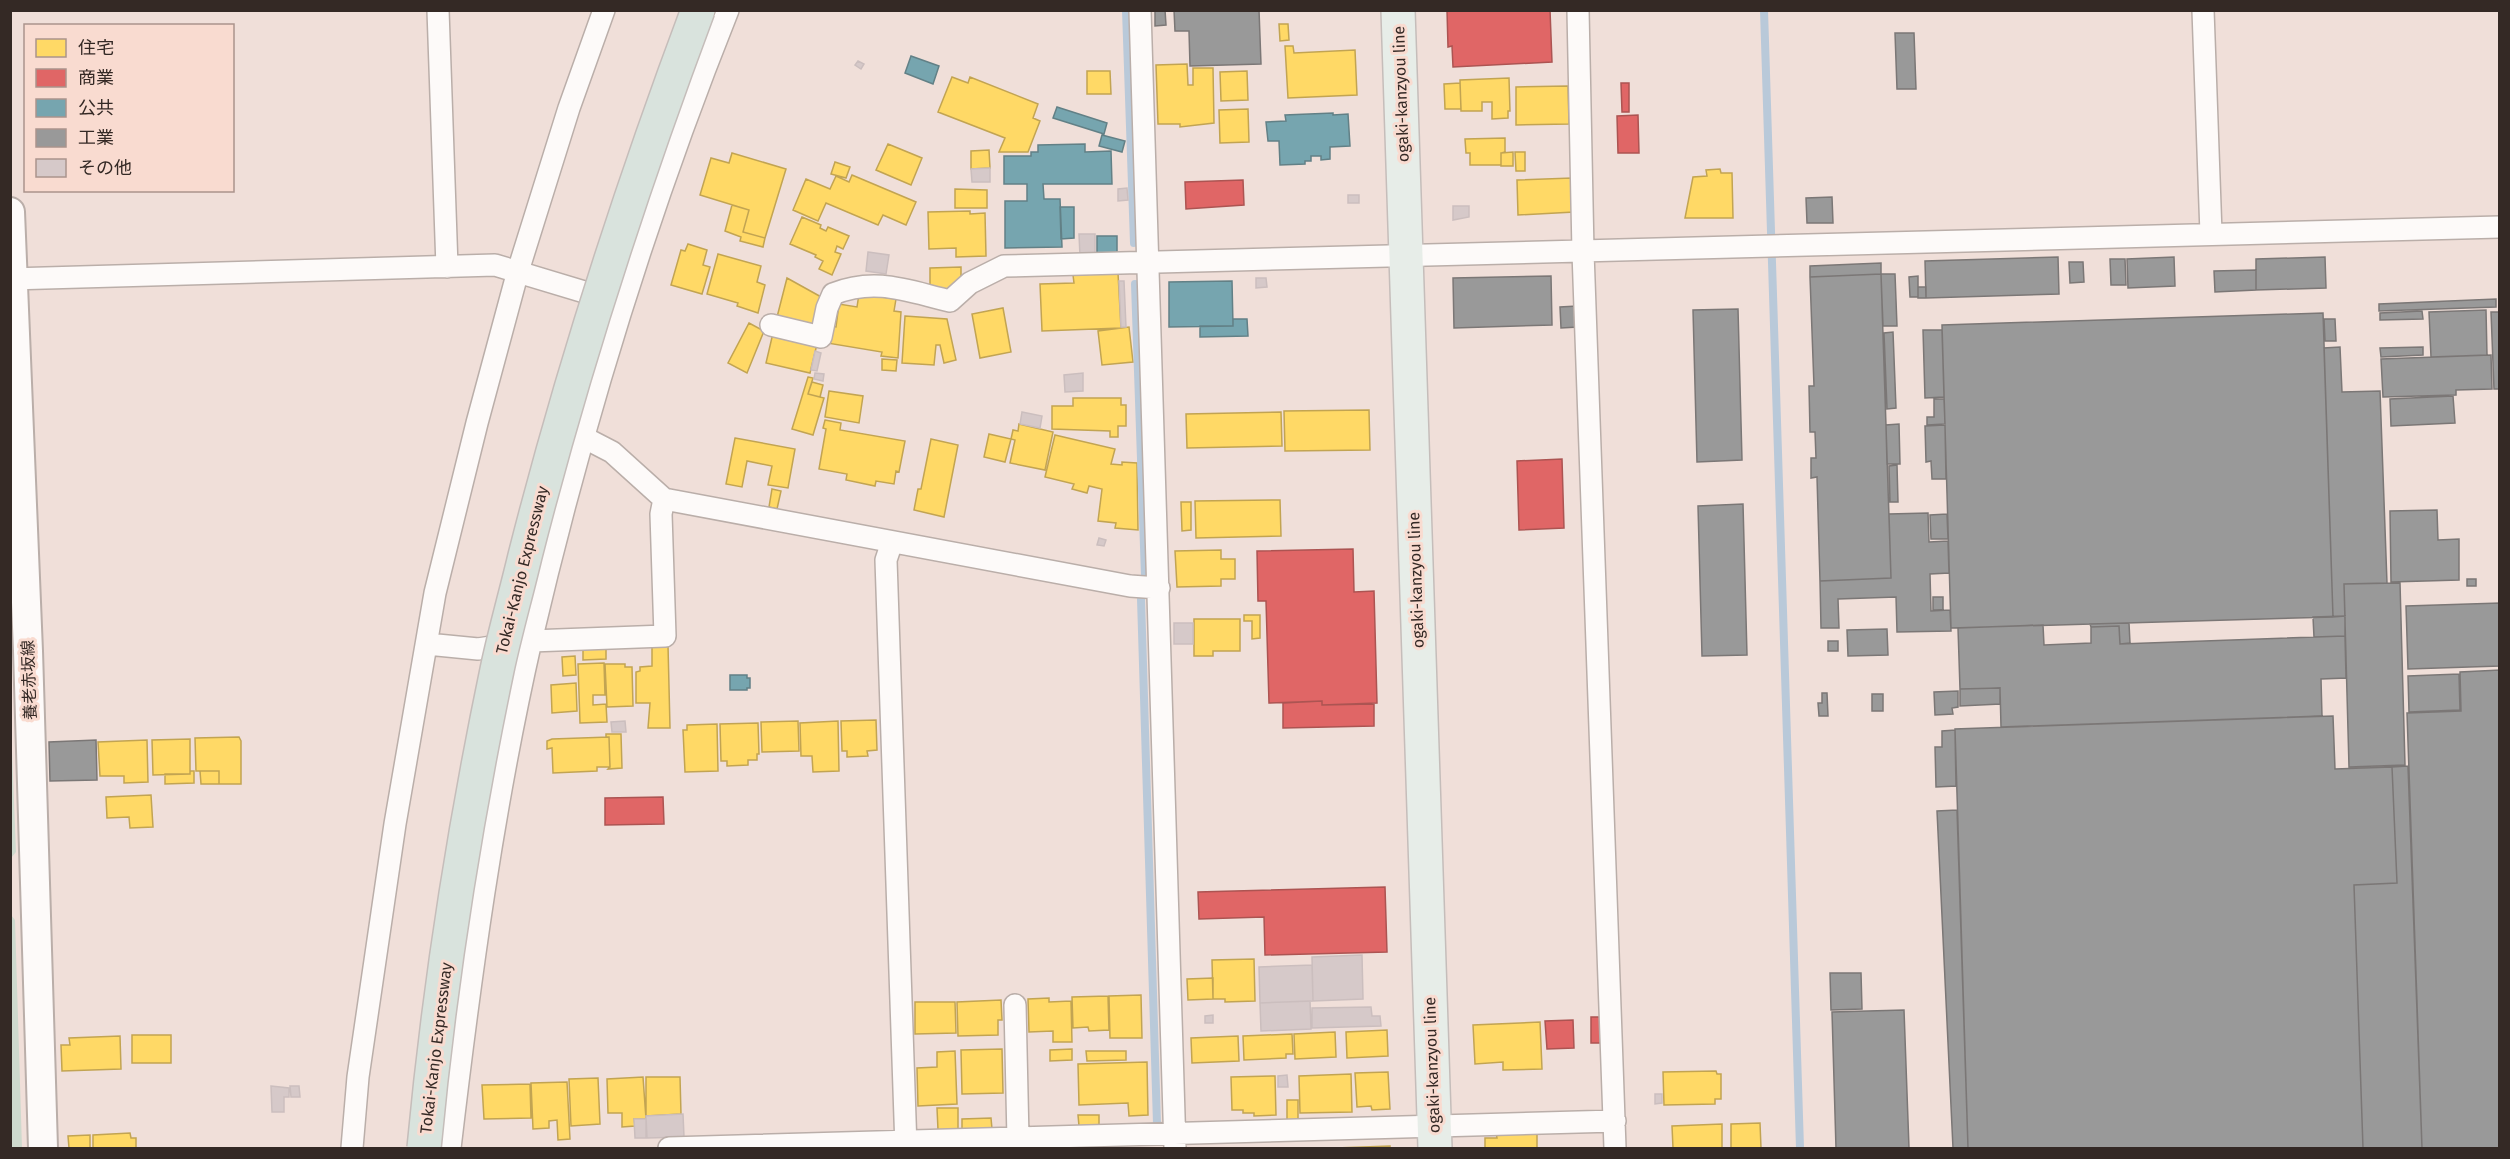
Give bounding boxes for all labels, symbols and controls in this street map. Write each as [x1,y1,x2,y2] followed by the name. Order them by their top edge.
[24,24,234,192] legend
[1389,26,1413,162] street label: ogaki-kanzyou line
[78,37,114,59] text: 住宅
[78,67,114,89] text: 商業
[78,97,114,119] text: 公共
[78,127,114,149] text: 工業
[78,157,132,179] text: その他
[492,484,552,656] street label: Tokai-Kanjo Expressway
[1404,512,1428,648] street label: ogaki-kanzyou line
[18,640,40,720] street label: 養老赤坂線
[416,961,456,1135] street label: Tokai-Kanjo Expressway
[1420,997,1444,1133] street label: ogaki-kanzyou line

